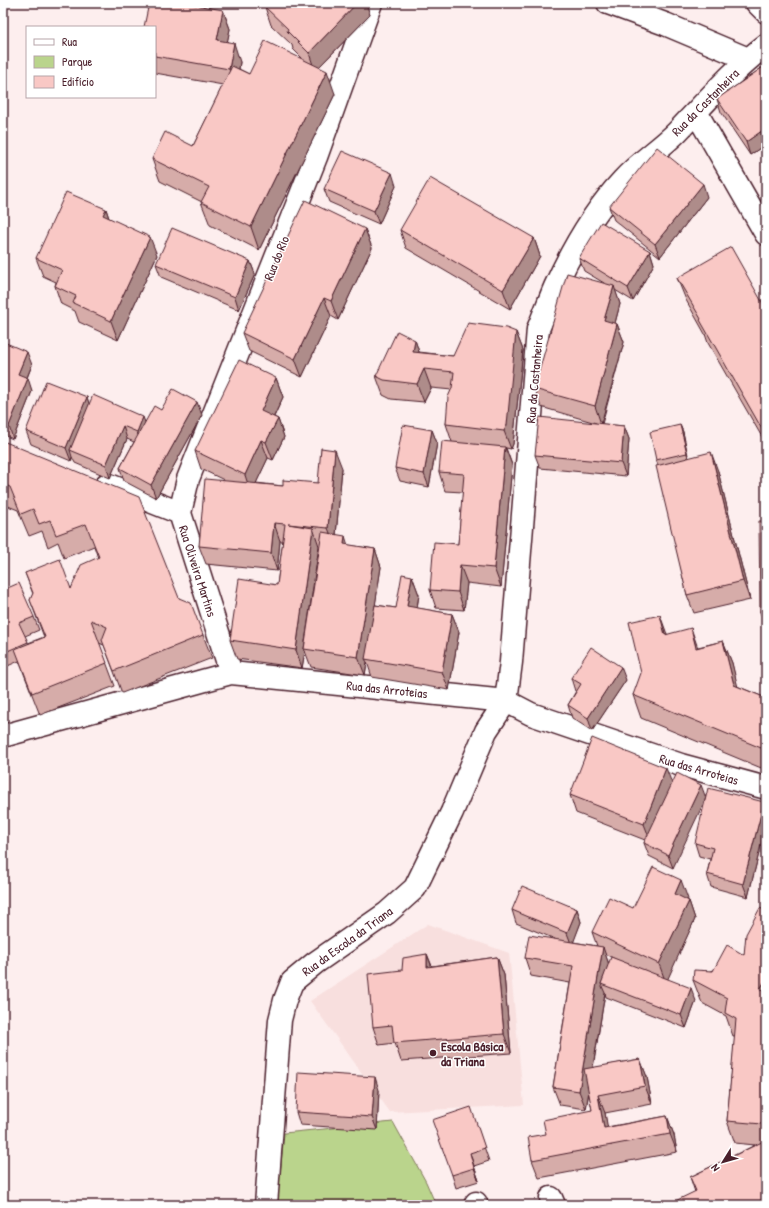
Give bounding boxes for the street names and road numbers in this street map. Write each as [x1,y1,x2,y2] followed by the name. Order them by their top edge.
[667,64,743,140] street label: Rua da Castanheira
[259,233,293,283] street label: Rua do Rio
[521,334,547,424] street label: Rua da Castanheira
[175,523,221,619] street label: Rua Oliveira Martins
[345,676,429,702] street label: Rua das Arroteias
[657,749,741,789] street label: Rua das Arroteias
[298,902,396,980] street label: Rua da Escola da Triana

